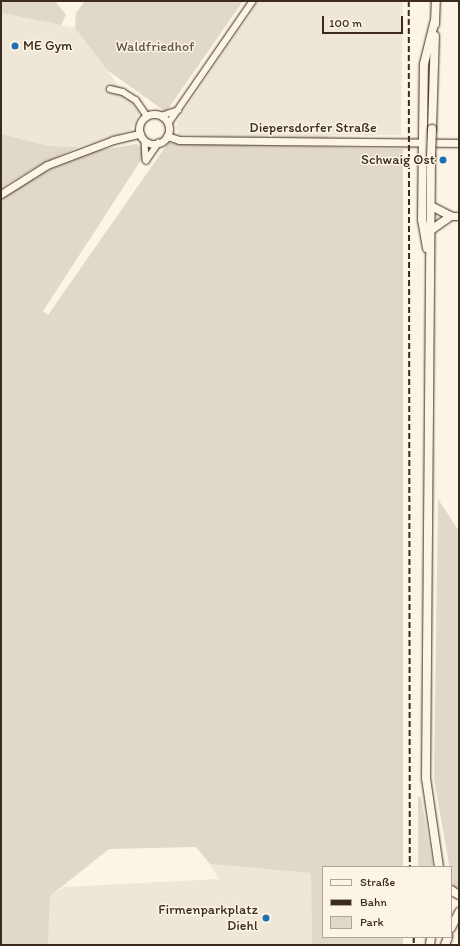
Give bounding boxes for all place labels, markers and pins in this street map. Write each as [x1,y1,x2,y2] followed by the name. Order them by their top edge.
[23,38,72,54] place label: ME Gym
[10,41,20,51] marker: ME Gym
[361,152,435,168] place label: Schwaig Ost
[438,155,448,165] marker: Schwaig Ost
[158,902,258,934] place label: Firmenparkplatz Diehl
[261,913,271,923] marker: Firmenparkplatz Diehl

